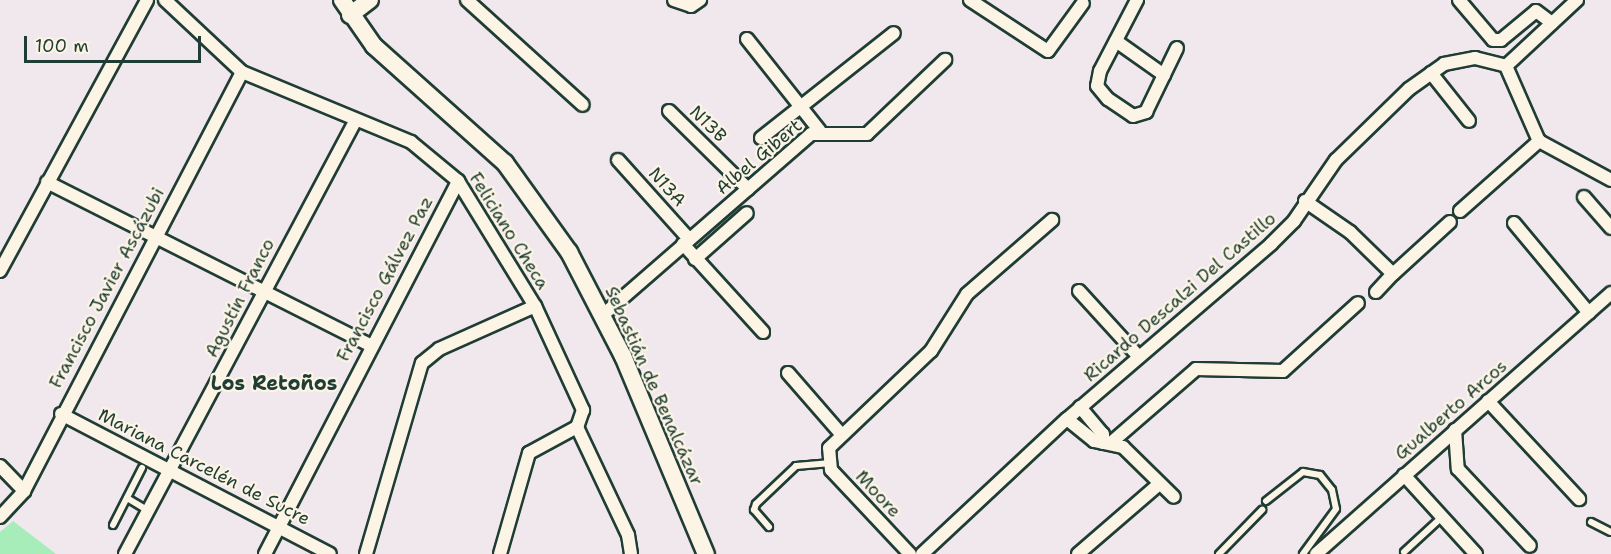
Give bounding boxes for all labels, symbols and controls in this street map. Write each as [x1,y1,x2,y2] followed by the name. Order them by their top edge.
[27,24,204,62] scale bar
[35,34,89,58] text: 100 m
[685,101,731,147] street label: N13B
[712,115,806,199] street label: Albel Gibert
[644,163,690,211] street label: N13A
[464,169,554,293] street label: Feliciano Checa
[45,184,169,392] street label: Francisco Javier Ascázubi
[332,193,438,365] street label: Francisco Gálvez Paz
[1080,208,1280,386] street label: Ricardo Descalzi Del Castillo
[201,235,279,361] street label: Agustín Franco
[600,283,708,489] street label: Sebastián de Benalcázar
[1390,355,1512,465] street label: Gualberto Arcos
[211,371,337,395] district label: Los Retoños
[95,404,313,530] street label: Mariana Carcelén de Sucre
[851,466,905,522] street label: Moore

